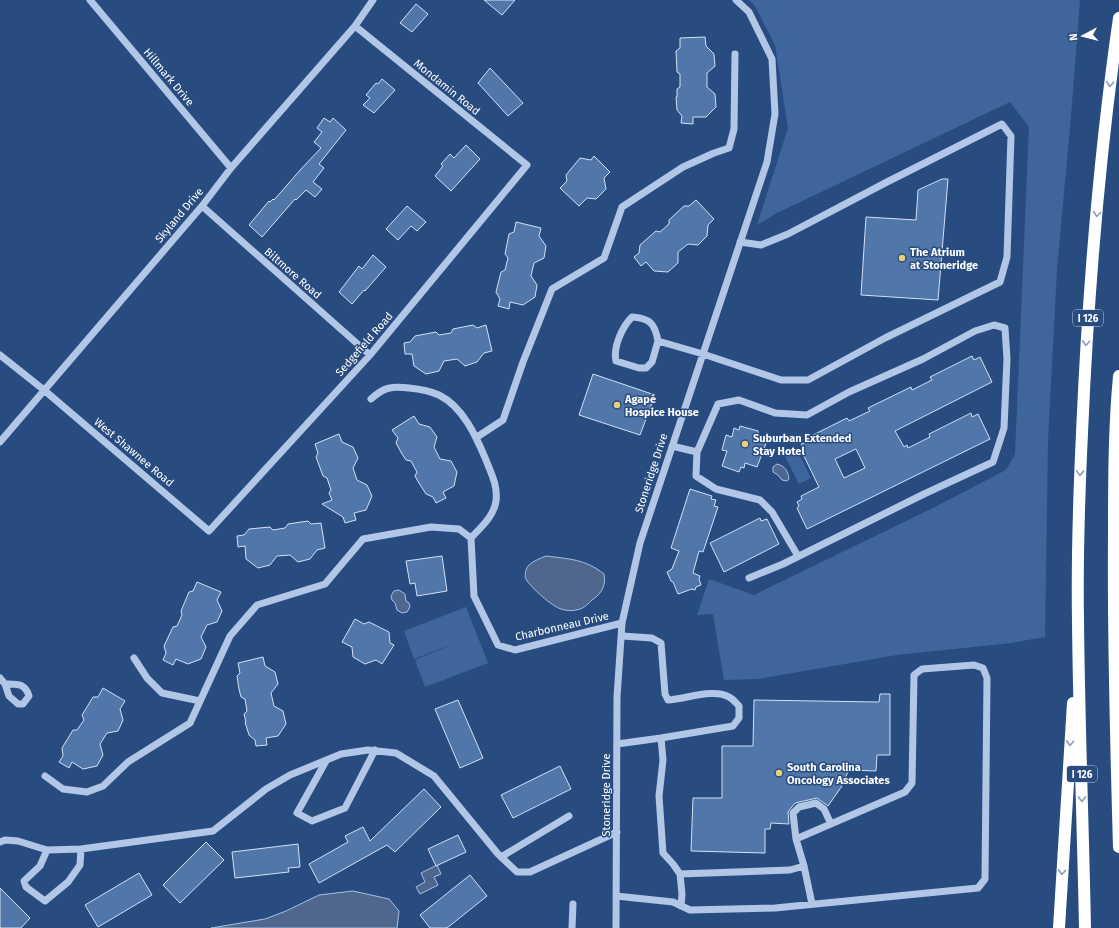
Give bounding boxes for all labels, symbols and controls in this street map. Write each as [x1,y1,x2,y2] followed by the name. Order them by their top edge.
[1063,16,1103,56] north arrow
[1067,33,1080,42] text: N
[141,46,196,109] street label: Hillmark Drive
[411,57,482,118] street label: Mondamin Road
[1106,81,1115,88] one-way arrow
[153,185,206,246] street label: Skyland Drive
[1092,211,1101,217] one-way arrow
[262,245,324,302] street label: Biltmore Road
[910,246,978,272] place label: The Atrium at Stoneridge
[897,253,907,263] marker: The Atrium at Stoneridge
[333,310,396,379] street label: Sedgefield Road
[1073,310,1103,326] road number: I 126
[1082,340,1091,346] one-way arrow
[624,393,699,419] place label: Agapé Hospice House
[612,400,622,410] marker: Agapé Hospice House
[91,415,176,489] street label: West Shawnee Road
[632,432,670,515] street label: Stoneridge Drive
[753,432,851,458] place label: Suburban Extended Stay Hotel
[740,439,750,449] marker: Suburban Extended Stay Hotel
[1076,470,1085,476] one-way arrow
[514,609,610,644] street label: Charbonneau Drive
[1066,740,1075,746] one-way arrow
[600,754,613,836] street label: Stoneridge Drive
[787,761,890,787] place label: South Carolina Oncology Associates
[1067,766,1097,782] road number: I 126
[774,768,784,778] marker: South Carolina Oncology Associates
[1078,796,1086,802] one-way arrow
[1058,869,1067,875] one-way arrow

